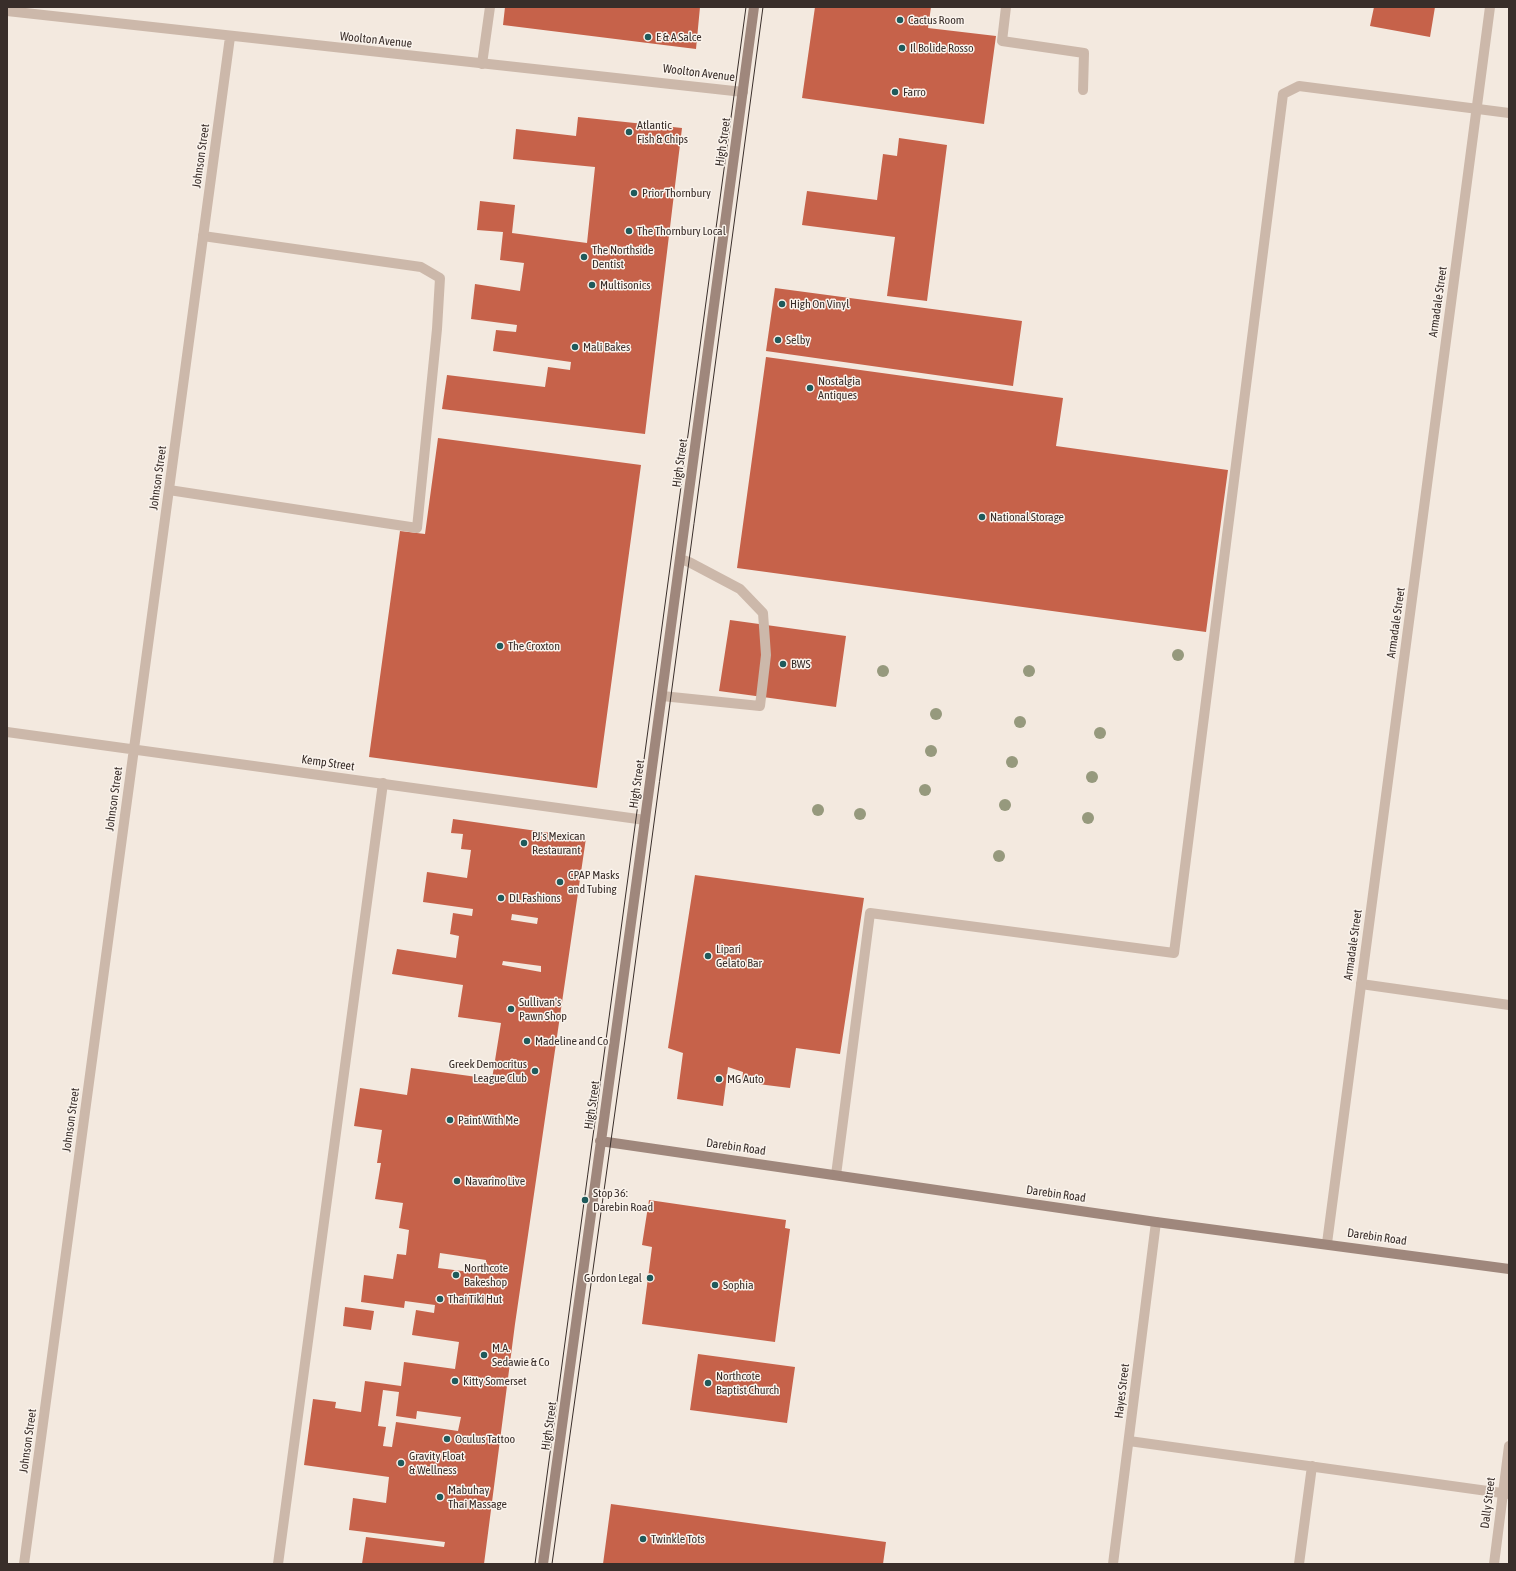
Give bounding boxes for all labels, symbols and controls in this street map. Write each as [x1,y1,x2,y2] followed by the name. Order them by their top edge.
[908,13,964,27] place label: Cactus Room
[895,15,905,25] marker: Cactus Room
[339,29,413,51] street label: Woolton Avenue
[656,30,702,44] place label: E & A Salce
[643,32,653,42] marker: E & A Salce
[910,41,974,55] place label: Il Bolide Rosso
[897,43,907,53] marker: Il Bolide Rosso
[662,61,736,85] street label: Woolton Avenue
[903,85,926,99] place label: Farro
[890,87,900,97] marker: Farro
[712,117,734,167] street label: High Street
[637,118,688,146] place label: Atlantic Fish & Chips
[189,123,213,189] street label: Johnson Street
[624,127,634,137] marker: Atlantic Fish & Chips
[642,186,711,200] place label: Prior Thornbury
[629,188,639,198] marker: Prior Thornbury
[637,224,726,238] place label: The Thornbury Local
[624,226,634,236] marker: The Thornbury Local
[592,243,653,271] place label: The Northside Dentist
[579,252,589,262] marker: The Northside Dentist
[1426,266,1450,338] street label: Armadale Street
[600,278,650,292] place label: Multisonics
[587,280,597,290] marker: Multisonics
[790,297,849,311] place label: High On Vinyl
[777,299,787,309] marker: High On Vinyl
[786,333,810,347] place label: Selby
[773,335,783,345] marker: Selby
[583,340,630,354] place label: Mali Bakes
[570,342,580,352] marker: Mali Bakes
[818,374,860,402] place label: Nostalgia Antiques
[805,383,815,393] marker: Nostalgia Antiques
[669,438,691,488] street label: High Street
[146,445,170,511] street label: Johnson Street
[990,510,1064,524] place label: National Storage
[977,512,987,522] marker: National Storage
[1384,587,1408,659] street label: Armadale Street
[508,639,560,653] place label: The Croxton
[495,641,505,651] marker: The Croxton
[791,657,810,671] place label: BWS
[778,659,788,669] marker: BWS
[301,752,355,774] street label: Kemp Street
[626,759,648,809] street label: High Street
[102,766,126,832] street label: Johnson Street
[532,829,585,857] place label: PJ's Mexican Restaurant
[519,838,529,848] marker: PJ's Mexican Restaurant
[568,868,620,896] place label: CPAP Masks and Tubing
[555,877,565,887] marker: CPAP Masks and Tubing
[509,891,561,905] place label: DL Fashions
[496,893,506,903] marker: DL Fashions
[1341,909,1365,981] street label: Armadale Street
[716,942,762,970] place label: Lipari Gelato Bar
[703,951,713,961] marker: Lipari Gelato Bar
[519,995,567,1023] place label: Sullivan's Pawn Shop
[506,1004,516,1014] marker: Sullivan's Pawn Shop
[535,1034,608,1048] place label: Madeline and Co
[522,1036,532,1046] marker: Madeline and Co
[449,1057,527,1085] place label: Greek Democritus League Club
[530,1066,540,1076] marker: Greek Democritus League Club
[727,1072,764,1086] place label: MG Auto
[714,1074,724,1084] marker: MG Auto
[581,1080,603,1130] street label: High Street
[59,1087,83,1153] street label: Johnson Street
[458,1113,519,1127] place label: Paint With Me
[445,1115,455,1125] marker: Paint With Me
[705,1136,767,1158] street label: Darebin Road
[465,1174,525,1188] place label: Navarino Live
[452,1176,462,1186] marker: Navarino Live
[1025,1183,1087,1205] street label: Darebin Road
[593,1186,653,1214] place label: Stop 36: Darebin Road
[580,1195,590,1205] marker: Stop 36: Darebin Road
[1346,1226,1408,1248] street label: Darebin Road
[464,1261,508,1289] place label: Northcote Bakeshop
[451,1270,461,1280] marker: Northcote Bakeshop
[584,1271,642,1285] place label: Gordon Legal
[645,1273,655,1283] marker: Gordon Legal
[723,1278,754,1292] place label: Sophia
[710,1280,720,1290] marker: Sophia
[448,1292,502,1306] place label: Thai Tiki Hut
[435,1294,445,1304] marker: Thai Tiki Hut
[492,1341,550,1369] place label: M.A. Sedawie & Co
[479,1350,489,1360] marker: M.A. Sedawie & Co
[1112,1363,1132,1419] street label: Hayes Street
[716,1369,779,1397] place label: Northcote Baptist Church
[463,1374,527,1388] place label: Kitty Somerset
[450,1376,460,1386] marker: Kitty Somerset
[703,1378,713,1388] marker: Northcote Baptist Church
[538,1401,560,1451] street label: High Street
[16,1408,40,1474] street label: Johnson Street
[455,1432,515,1446] place label: Oculus Tattoo
[442,1434,452,1444] marker: Oculus Tattoo
[409,1449,465,1477] place label: Gravity Float & Wellness
[396,1458,406,1468] marker: Gravity Float & Wellness
[1478,1477,1498,1529] street label: Dally Street
[448,1483,507,1511] place label: Mabuhay Thai Massage
[435,1492,445,1502] marker: Mabuhay Thai Massage
[651,1532,705,1546] place label: Twinkle Tots
[638,1534,648,1544] marker: Twinkle Tots

